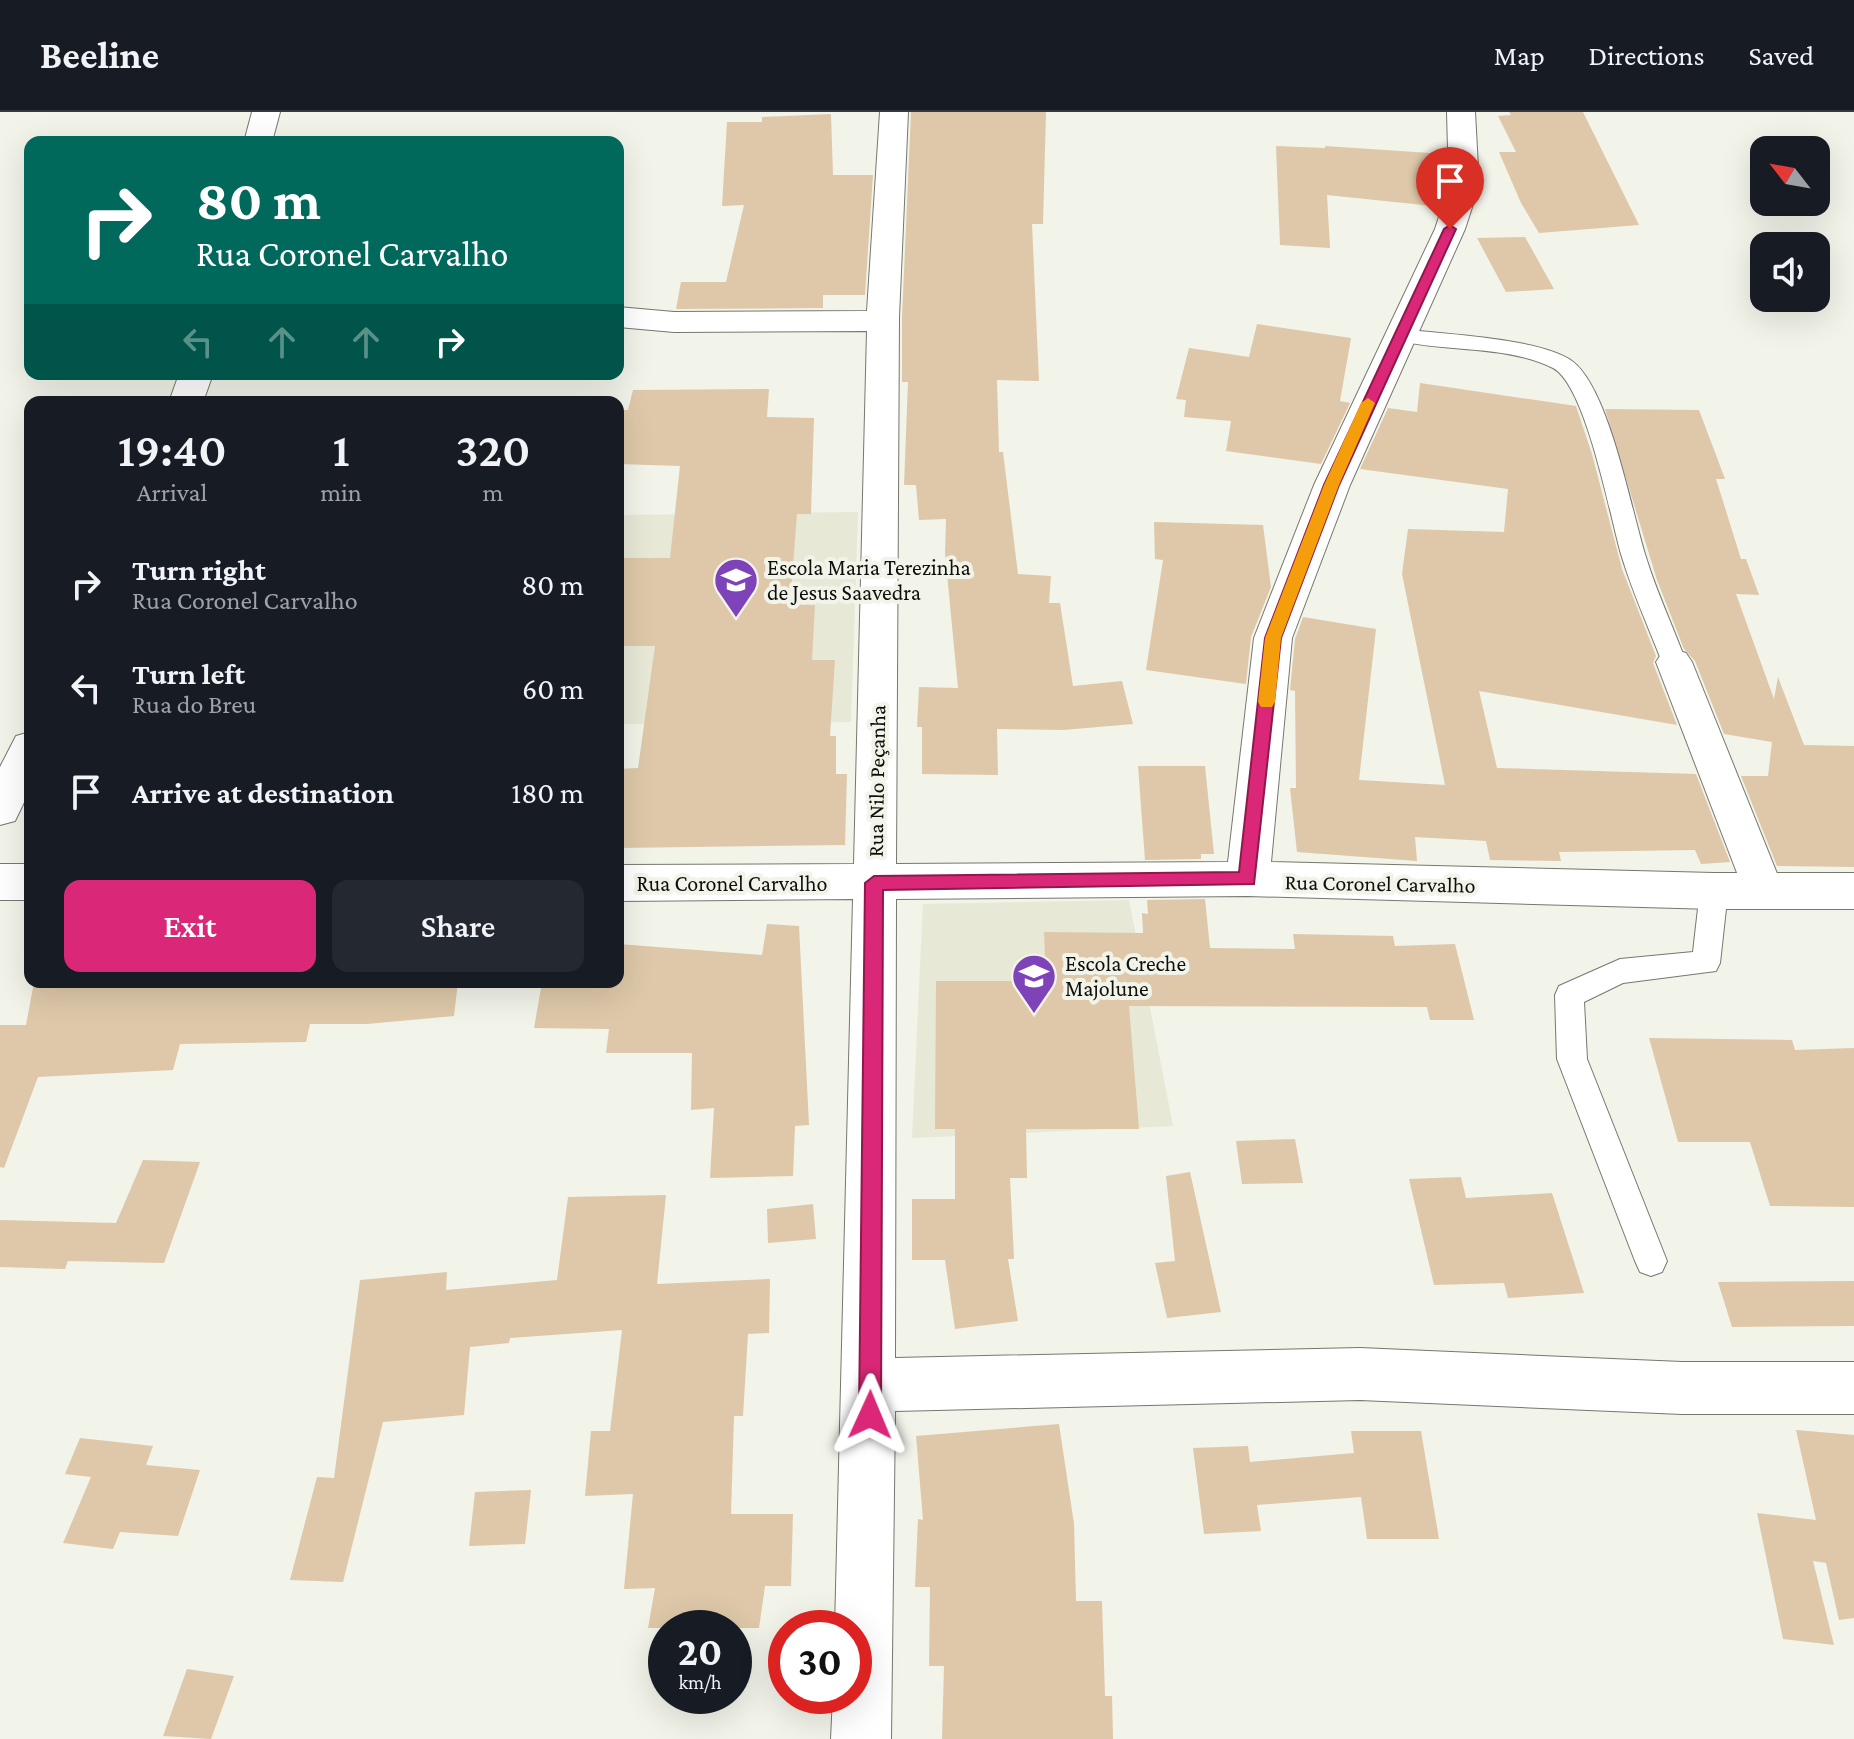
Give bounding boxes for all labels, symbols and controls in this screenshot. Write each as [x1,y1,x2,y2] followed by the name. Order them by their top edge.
[40,34,159,76] text: Beeline
[1494,40,1545,71] text: Map
[1589,40,1704,71] text: Directions
[1748,40,1814,71] text: Saved
[1750,136,1830,216] north arrow
[1750,136,1830,312] map controls
[1416,147,1484,229] pin
[1428,159,1472,203] icon: arrive
[64,168,168,272] icon: right
[196,169,321,231] text: 80 m
[1750,232,1830,312] button: sound
[196,234,508,274] text: Rua Coronel Carvalho
[176,320,220,364] icon: left
[260,320,304,364] icon: ahead
[344,320,388,364] icon: ahead
[428,320,472,364] icon: right
[118,423,227,476] text: 19:40
[332,423,350,476] text: 1
[455,423,530,476] text: 320
[137,478,207,507] text: Arrival
[320,478,362,507] text: min
[482,478,503,507] text: m
[132,553,266,586] text: Turn right
[767,555,971,605] place label: Escola Maria Terezinha de Jesus Saavedra
[712,556,760,619] school or university icon: Escola Maria Terezinha de Jesus Saavedra
[64,562,108,606] icon: right
[521,568,584,601] text: 80 m
[132,586,358,615] text: Rua Coronel Carvalho
[132,657,245,690] text: Turn left
[64,666,108,710] icon: left
[522,672,584,705] text: 60 m
[132,690,256,719] text: Rua do Breu
[863,705,890,857] street label: Rua Nilo Peçanha
[64,770,108,814] icon: arrive
[132,776,394,809] text: Arrive at destination
[511,776,584,809] text: 180 m
[1284,869,1476,898] street label: Rua Coronel Carvalho
[637,871,828,896] street label: Rua Coronel Carvalho
[64,880,316,972] button: Exit
[332,880,584,972] button: Share
[1065,951,1186,1001] place label: Escola Creche Majolune
[1010,952,1058,1015] school or university icon: Escola Creche Majolune
[828,1373,912,1457] position arrow
[768,1610,872,1714] speed limit sign: 30
[678,1629,722,1674] text: 20
[678,1671,722,1693] text: km/h

